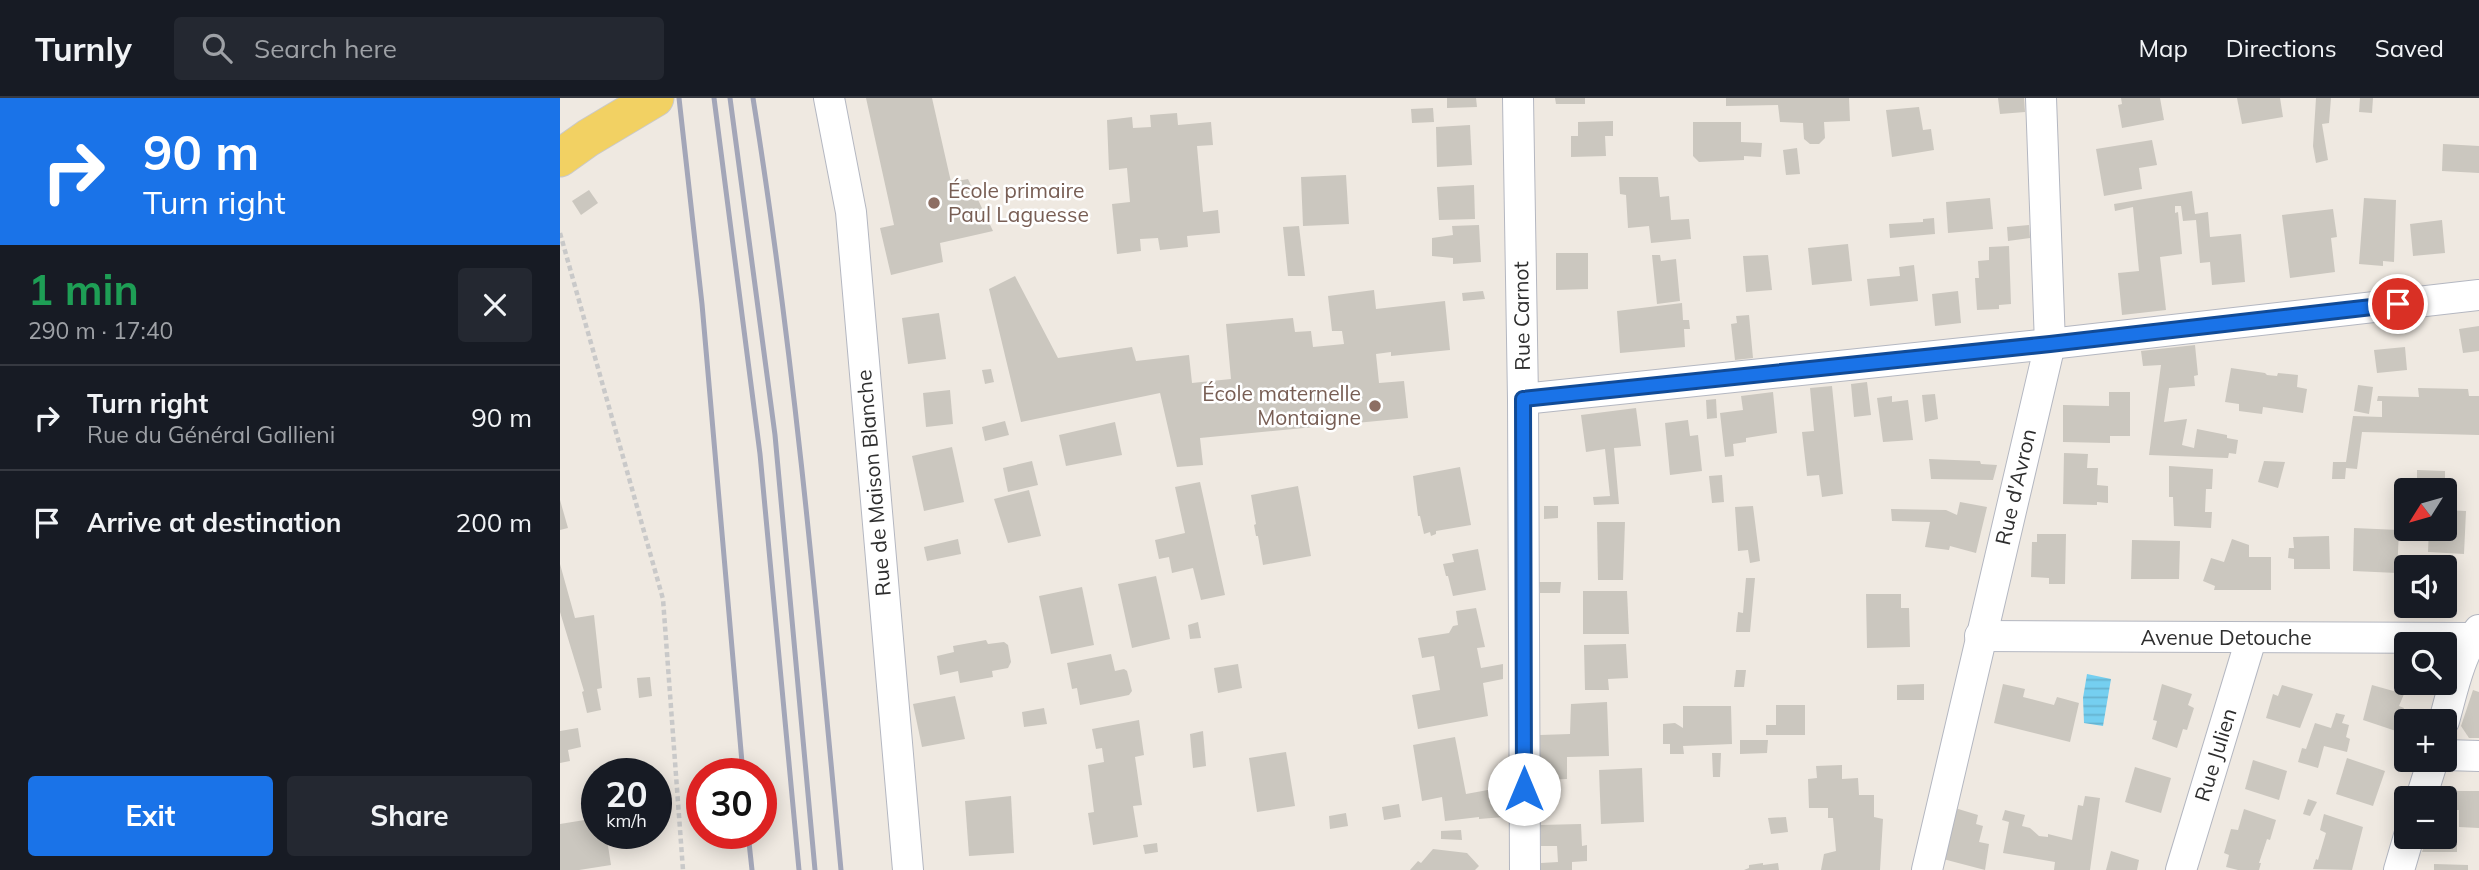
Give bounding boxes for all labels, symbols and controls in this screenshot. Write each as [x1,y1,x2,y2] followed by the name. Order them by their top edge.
[174,17,664,80] search box
[35,28,132,69] text: Turnly
[198,29,236,67] icon: search
[254,32,397,65] text: Search here
[2138,33,2188,63] text: Map
[2226,33,2337,63] text: Directions
[2375,33,2444,63] text: Saved
[143,121,259,182] text: 90 m
[28,126,119,217] icon: right
[948,177,1089,227] place label: École primaire Paul Laguesse
[143,182,286,222] text: Turn right
[926,195,942,211] marker: École primaire Paul Laguesse
[1507,261,1535,371] street label: Rue Carnot
[28,263,139,316] text: 1 min
[458,268,532,342] button: close
[2368,274,2428,334] pin
[2379,285,2417,323] icon: arrive
[28,316,173,345] text: 290 m · 17:40
[850,369,896,597] street label: Rue de Maison Blanche
[1202,380,1361,430] place label: École maternelle Montaigne
[87,387,208,420] text: Turn right
[1367,398,1383,414] marker: École maternelle Montaigne
[28,399,66,437] icon: right
[471,401,532,434] text: 90 m
[87,420,335,449] text: Rue du Général Gallieni
[1989,426,2041,547] street label: Rue d'Avron
[2394,478,2457,541] north arrow
[2394,478,2457,849] map controls
[28,504,66,542] icon: arrive
[87,506,342,539] text: Arrive at destination
[456,506,532,539] text: 200 m
[2394,555,2457,618] button: sound
[2140,624,2312,650] street label: Avenue Detouche
[2394,632,2457,695] button: search
[2189,705,2242,805] street label: Rue Julien
[2394,709,2457,772] button: +
[1487,752,1561,826] position arrow
[686,758,777,849] speed limit sign: 30
[605,772,648,816] text: 20
[28,776,273,856] button: Exit
[287,776,532,856] button: Share
[2394,786,2457,849] button: −
[606,809,647,832] text: km/h

